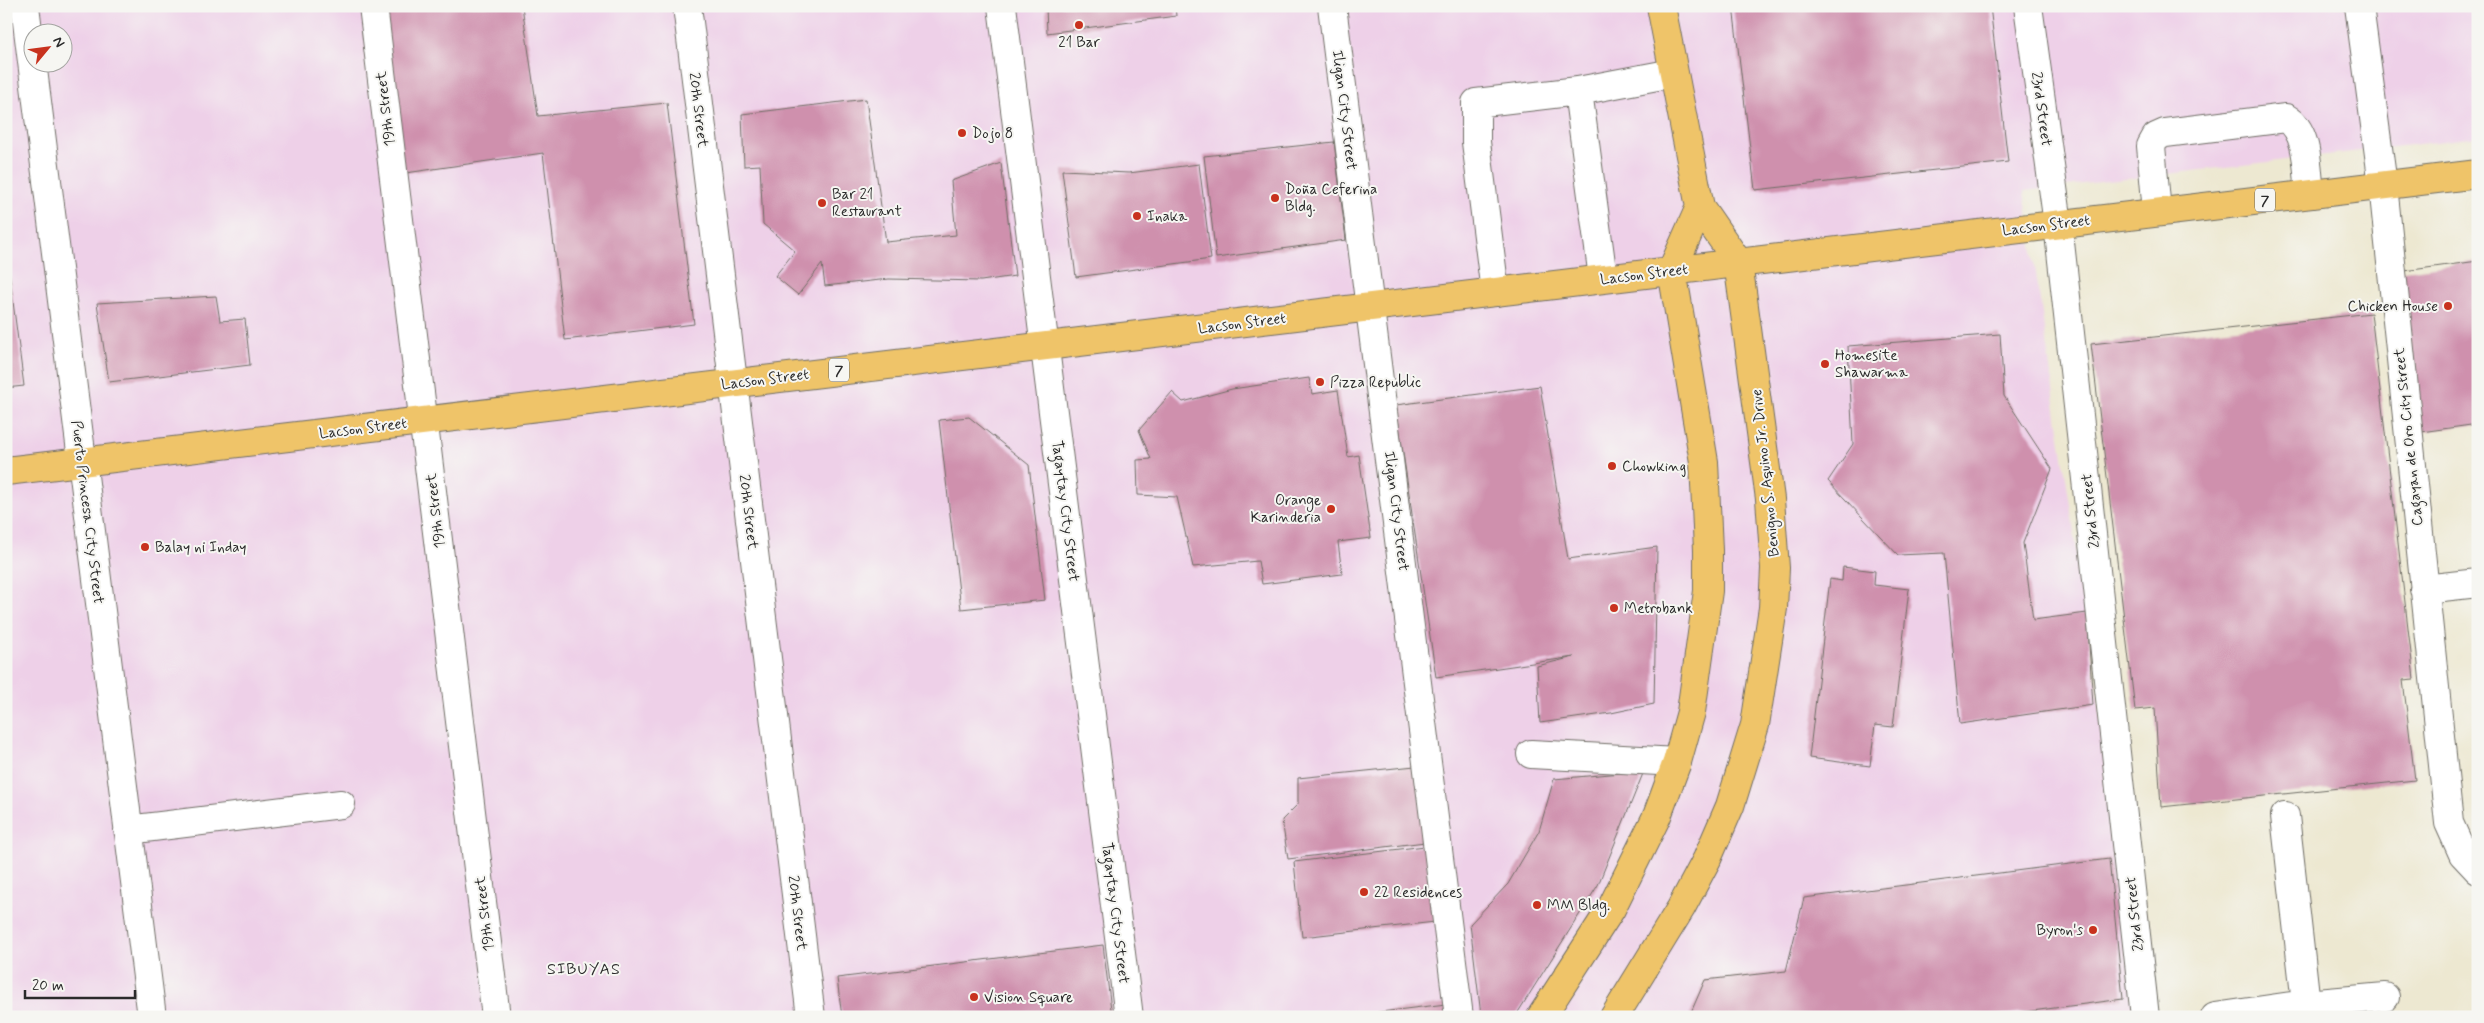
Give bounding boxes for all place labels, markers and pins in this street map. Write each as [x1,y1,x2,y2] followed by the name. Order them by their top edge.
[1073,19,1085,31] marker: 21 Bar
[1058,33,1100,53] place label: 21 Bar
[972,124,1013,144] place label: Dojo 8
[956,127,968,139] marker: Dojo 8
[1285,180,1377,217] place label: Doña Ceferina Bldg.
[832,185,902,222] place label: Bar 21 Restaurant
[1269,192,1281,204] marker: Doña Ceferina Bldg.
[816,197,828,209] marker: Bar 21 Restaurant
[1147,207,1188,227] place label: Inaka
[1131,210,1143,222] marker: Inaka
[2347,297,2438,317] place label: Chicken House
[2442,300,2454,312] marker: Chicken House
[1835,346,1909,383] place label: Homesite Shawarma
[1819,358,1831,370] marker: Homesite Shawarma
[1330,373,1421,393] place label: Pizza Republic
[1314,376,1326,388] marker: Pizza Republic
[1622,457,1686,477] place label: Chowking
[1606,460,1618,472] marker: Chowking
[1250,491,1321,528] place label: Orange Karinderia
[1325,503,1337,515] marker: Orange Karinderia
[155,538,247,558] place label: Balay ni Inday
[139,541,151,553] marker: Balay ni Inday
[1624,599,1693,619] place label: Metrobank
[1608,602,1620,614] marker: Metrobank
[1374,883,1462,903] place label: 22 Residences
[1358,886,1370,898] marker: 22 Residences
[1547,896,1610,917] place label: MM Bldg.
[1531,899,1543,911] marker: MM Bldg.
[2036,921,2083,941] place label: Byron's
[2087,924,2099,936] marker: Byron's
[984,988,1073,1008] place label: Vision Square
[968,991,980,1003] marker: Vision Square

